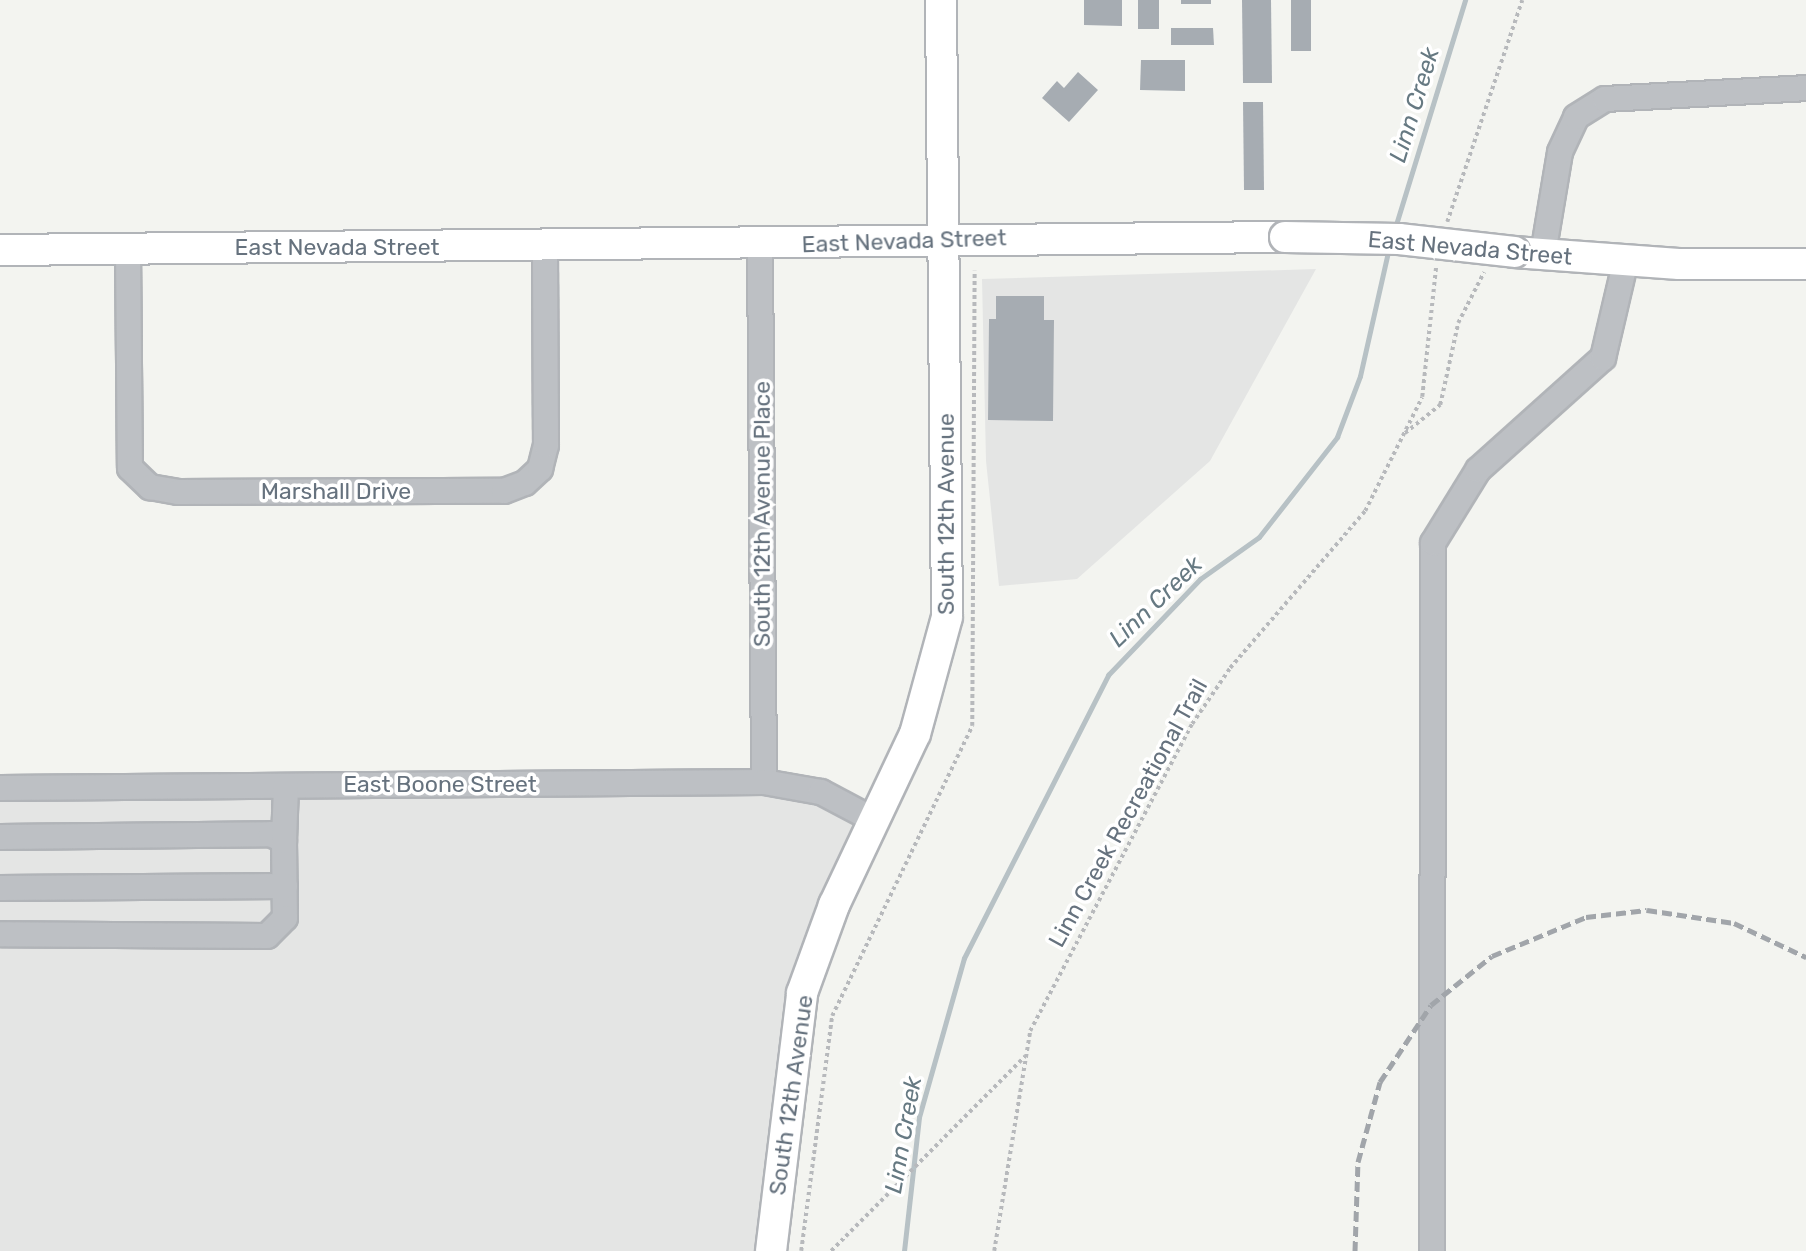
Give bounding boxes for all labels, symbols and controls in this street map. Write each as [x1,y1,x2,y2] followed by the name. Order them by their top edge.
[1384,44,1446,166] water label: Linn Creek
[801,224,1007,258] street label: East Nevada Street
[1367,225,1573,271] street label: East Nevada Street
[235,233,439,261] street label: East Nevada Street
[748,381,776,647] street label: South 12th Avenue Place
[932,413,960,615] street label: South 12th Avenue
[261,477,411,505] street label: Marshall Drive
[1103,551,1209,653] water label: Linn Creek
[1042,674,1214,952] street label: Linn Creek Recreational Trail
[343,770,537,798] street label: East Boone Street
[763,993,819,1197] street label: South 12th Avenue
[880,1074,928,1196] water label: Linn Creek

